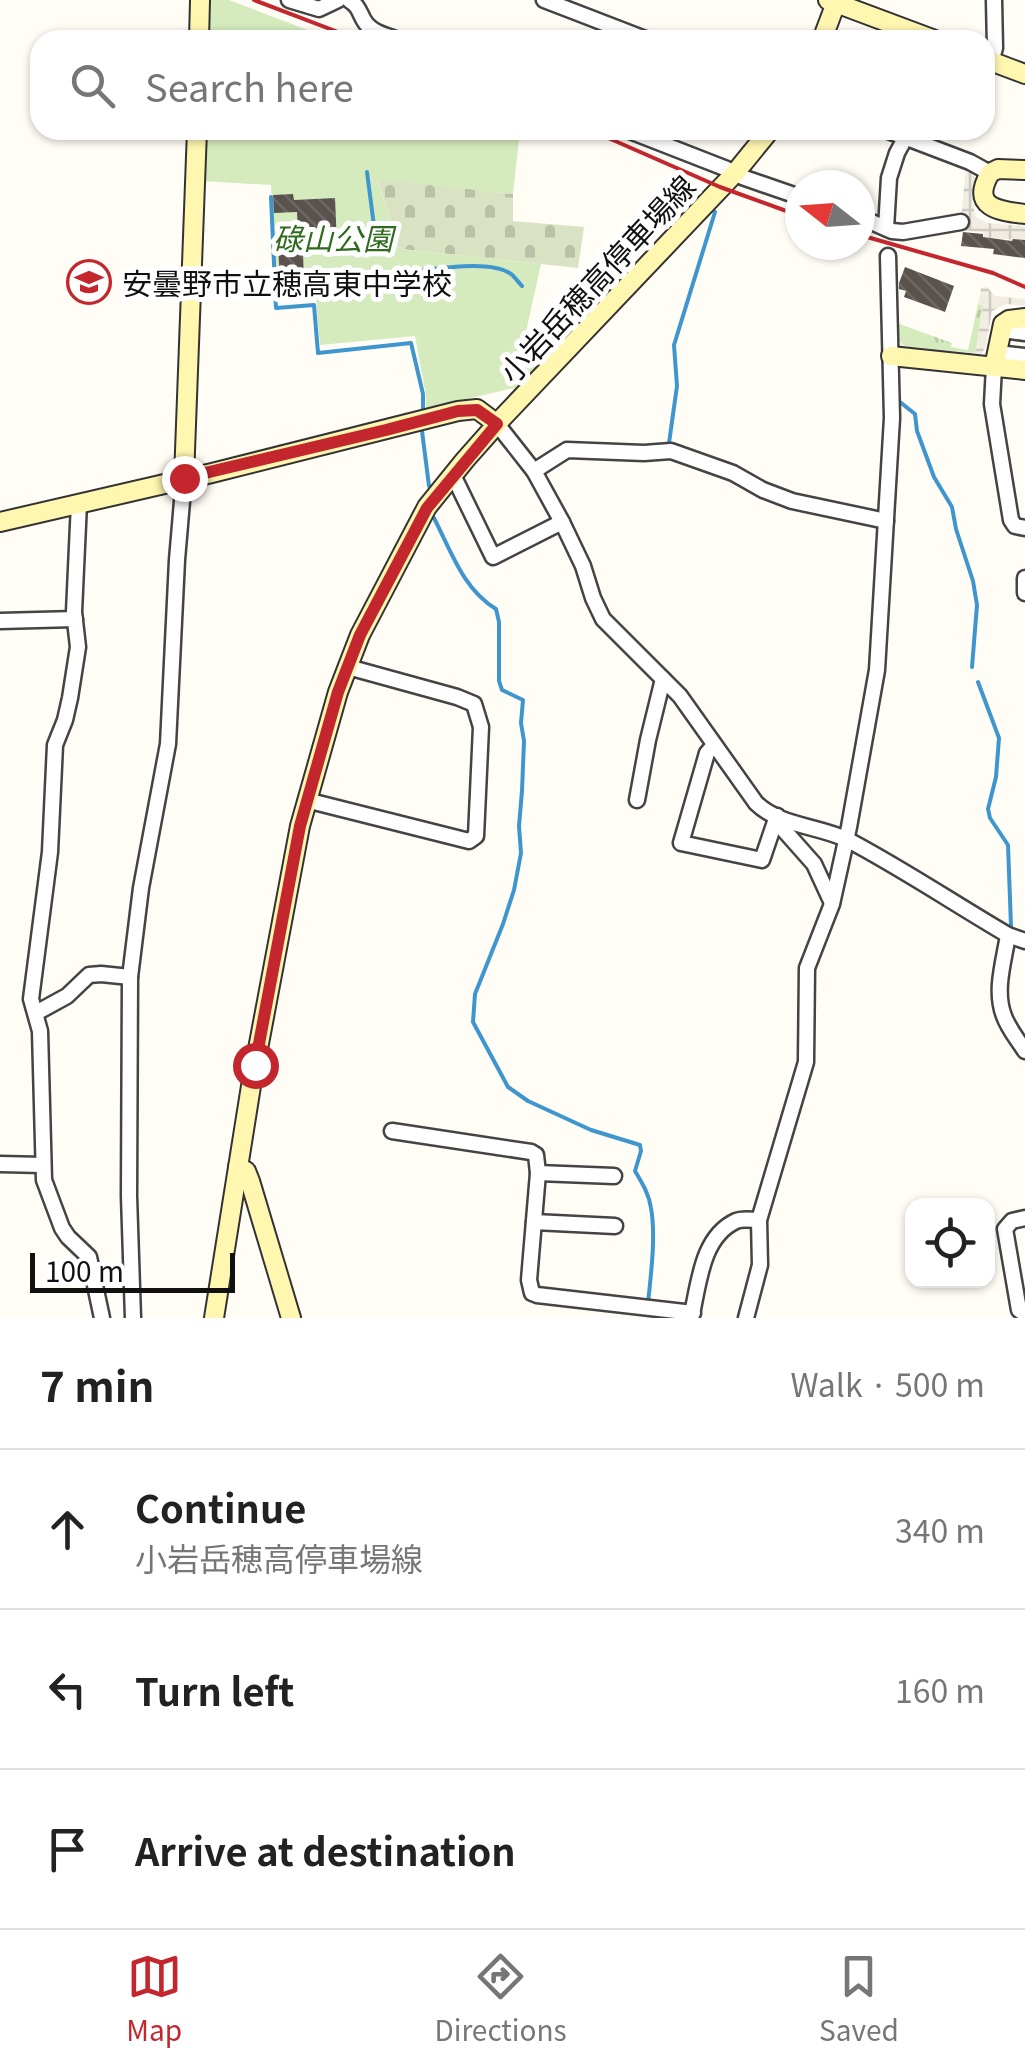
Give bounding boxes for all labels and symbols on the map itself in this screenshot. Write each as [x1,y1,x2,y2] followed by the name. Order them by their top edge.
[488,164,704,392] street label: 小岩岳穂高停車場線
[785,170,875,260] north arrow
[273,215,397,259] park label: 碌山公園
[66,259,112,305] school or university icon: 安曇野市立穂高東中学校
[122,260,452,304] place label: 安曇野市立穂高東中学校
[162,456,208,502] route end
[233,1043,279,1089] route start
[30,1248,235,1292] scale bar

